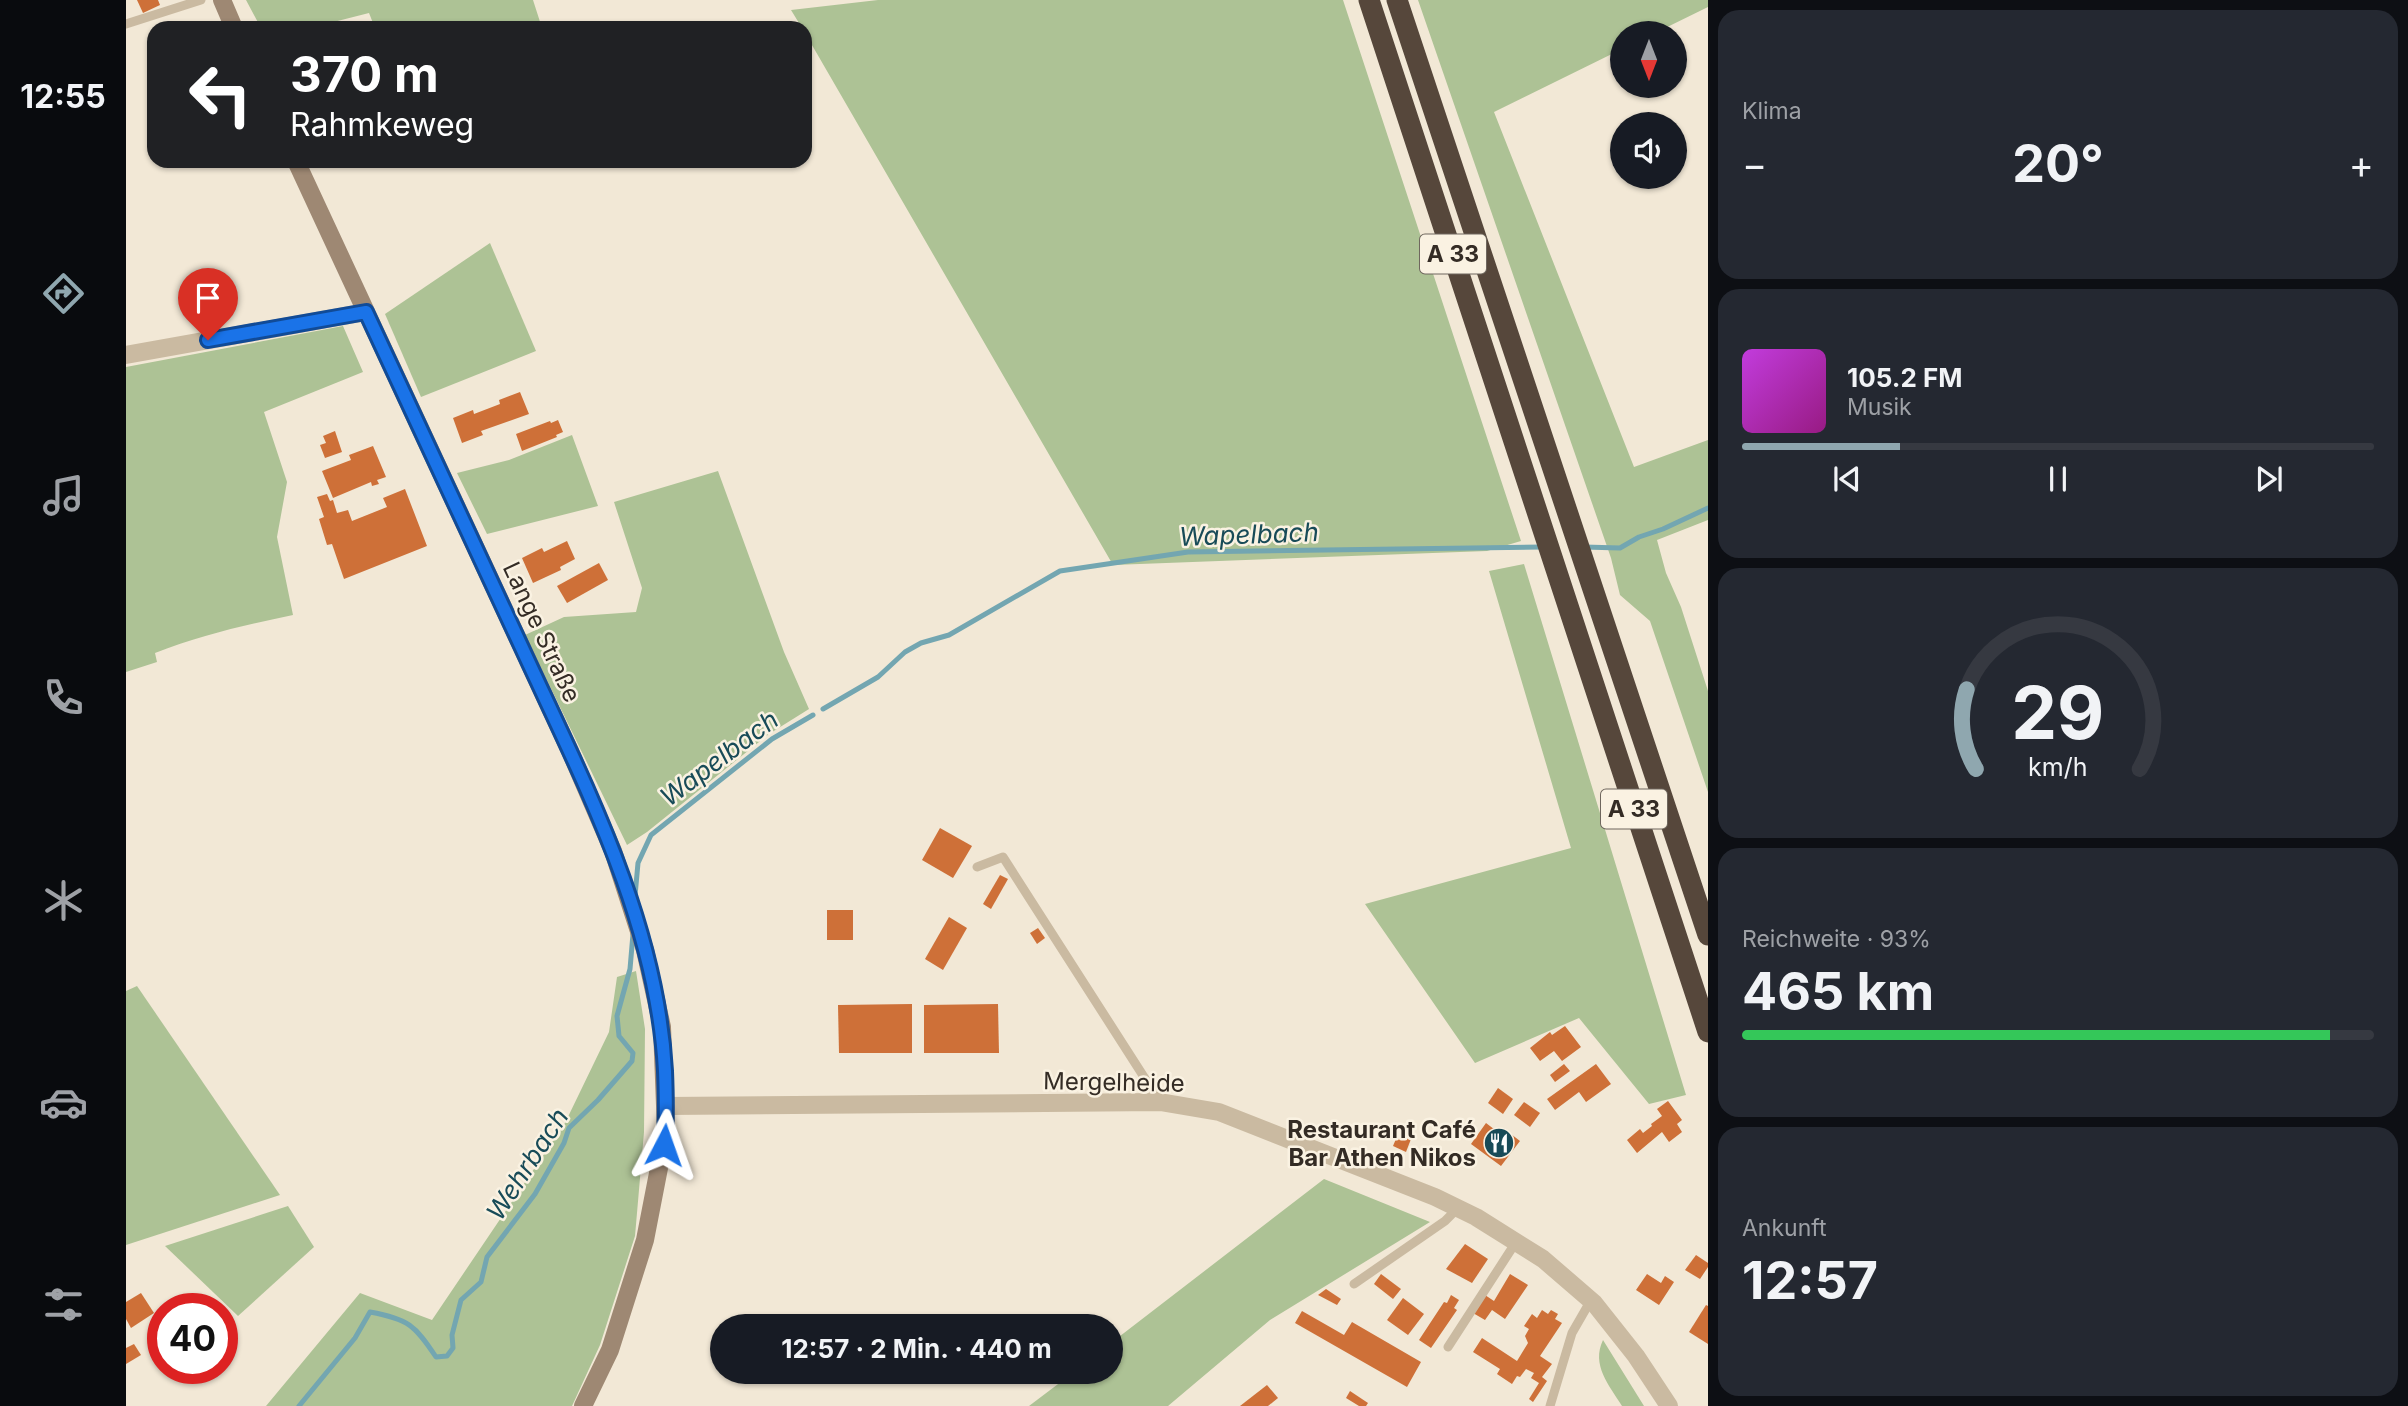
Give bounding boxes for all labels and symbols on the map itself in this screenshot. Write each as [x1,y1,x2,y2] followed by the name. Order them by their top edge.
[1610,21,1687,98] north arrow
[1420,234,1486,274] road number: A 33
[178,268,238,340] pin
[1179,516,1319,552] water label: Wapelbach
[497,557,587,707] street label: Lange Straße
[654,704,784,812] water label: Wapelbach
[1601,790,1667,828] road number: A 33
[1043,1066,1185,1098] street label: Mergelheide
[479,1102,575,1226] water label: Wehrbach
[627,1108,701,1182] position arrow
[1287,1115,1476,1172] place label: Restaurant Café Bar Athen Nikos
[1482,1126,1516,1160] restaurant icon: Restaurant Café Bar Athen Nikos
[147,1293,238,1384] speed limit sign: 40

